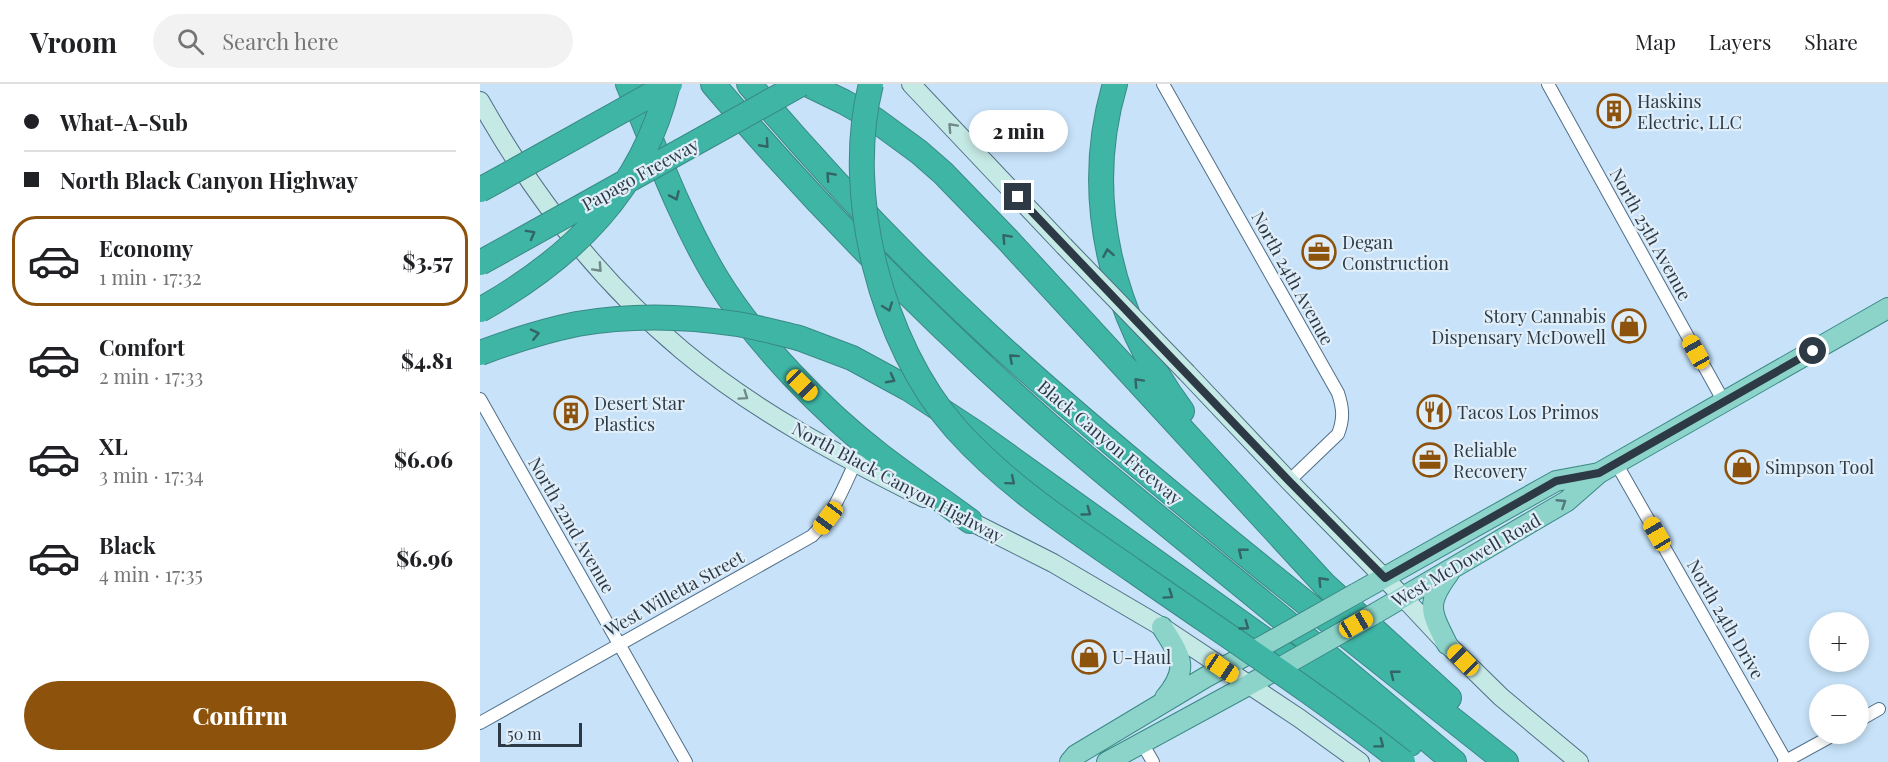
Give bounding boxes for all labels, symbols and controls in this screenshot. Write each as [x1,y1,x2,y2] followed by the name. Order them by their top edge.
[153,14,573,68] search box
[30,23,117,60] text: Vroom
[174,25,207,58] icon: search
[222,26,339,56] text: Search here
[1635,27,1676,55] text: Map
[1709,27,1771,55] text: Layers
[1804,27,1858,55] text: Share
[1637,89,1742,134] place label: Haskins Electric, LLC
[1596,93,1632,129] building icon: Haskins Electric, LLC
[60,107,188,137] text: What-A-Sub
[968,110,1068,152] callout: 2 min
[992,117,1045,144] text: 2 min
[948,124,959,134] one-way arrow
[577,132,703,216] street label: Papago Freeway
[758,137,769,148] one-way arrow
[1605,163,1697,305] street label: North 25th Avenue
[60,165,358,195] text: North Black Canyon Highway
[827,172,838,183] one-way arrow
[1004,183,1031,210] route end
[668,190,680,201] one-way arrow
[1246,207,1340,349] street label: North 24th Avenue
[525,230,535,242] one-way arrow
[1342,230,1449,275] place label: Degan Construction
[99,233,193,263] text: Economy
[27,234,81,288] icon: car
[1301,234,1337,270] office icon: Degan Construction
[1003,235,1014,246] one-way arrow
[403,246,453,276] text: $3.57
[1103,248,1115,257] one-way arrow
[591,262,602,272] one-way arrow
[99,263,202,290] text: 1 min · 17:32
[881,301,894,312] one-way arrow
[1431,304,1606,349] place label: Story Cannabis Dispensary McDowell
[1611,308,1647,344] shop icon: Story Cannabis Dispensary McDowell
[530,329,540,342] one-way arrow
[99,332,185,362] text: Comfort
[1679,332,1713,372] car
[27,333,81,387] icon: car
[1799,337,1826,364] route start
[401,345,453,375] text: $4.81
[1009,354,1020,365] one-way arrow
[99,362,203,389] text: 2 min · 17:33
[783,366,821,404] car
[884,372,895,383] one-way arrow
[1033,374,1187,510] street label: Black Canyon Freeway
[1134,378,1145,389] one-way arrow
[738,389,749,400] one-way arrow
[594,391,685,436] place label: Desert Star Plastics
[1416,394,1452,430] restaurant icon: Tacos Los Primos
[553,395,589,431] building icon: Desert Star Plastics
[1457,400,1599,424] place label: Tacos Los Primos
[788,416,1008,548] street label: North Black Canyon Highway
[99,431,128,461] text: XL
[27,432,81,486] icon: car
[1453,438,1527,483] place label: Reliable Recovery
[1412,442,1448,478] office icon: Reliable Recovery
[394,444,453,474] text: $6.06
[1724,449,1760,485] shop icon: Simpson Tool
[523,453,621,597] street label: North 22nd Avenue
[1765,455,1874,479] place label: Simpson Tool
[99,461,204,488] text: 3 min · 17:34
[1004,473,1015,484] one-way arrow
[810,498,846,538] car
[1556,499,1567,510] one-way arrow
[1080,505,1091,516] one-way arrow
[1386,507,1545,613] street label: West McDowell Road
[1640,514,1674,554] car
[99,530,156,560] text: Black
[27,531,81,585] icon: car
[396,543,453,573] text: $6.96
[599,544,749,642] street label: West Willetta Street
[1238,548,1249,559] one-way arrow
[1682,555,1770,683] street label: North 24th Drive
[99,560,203,587] text: 4 min · 17:35
[1318,577,1329,588] one-way arrow
[1162,588,1173,599] one-way arrow
[1336,607,1376,641] car
[1809,612,1869,744] map controls
[1809,612,1869,672] button: +
[1239,618,1250,629] one-way arrow
[1071,639,1107,675] shop icon: U-Haul
[1444,641,1482,679] car
[1112,645,1171,669] place label: U-Haul
[1202,650,1242,686] car
[1390,670,1401,681] one-way arrow
[24,681,456,750] button: Confirm
[1809,684,1869,744] button: −
[498,720,582,748] scale bar
[507,723,541,744] text: 50 m
[1373,736,1384,747] one-way arrow

